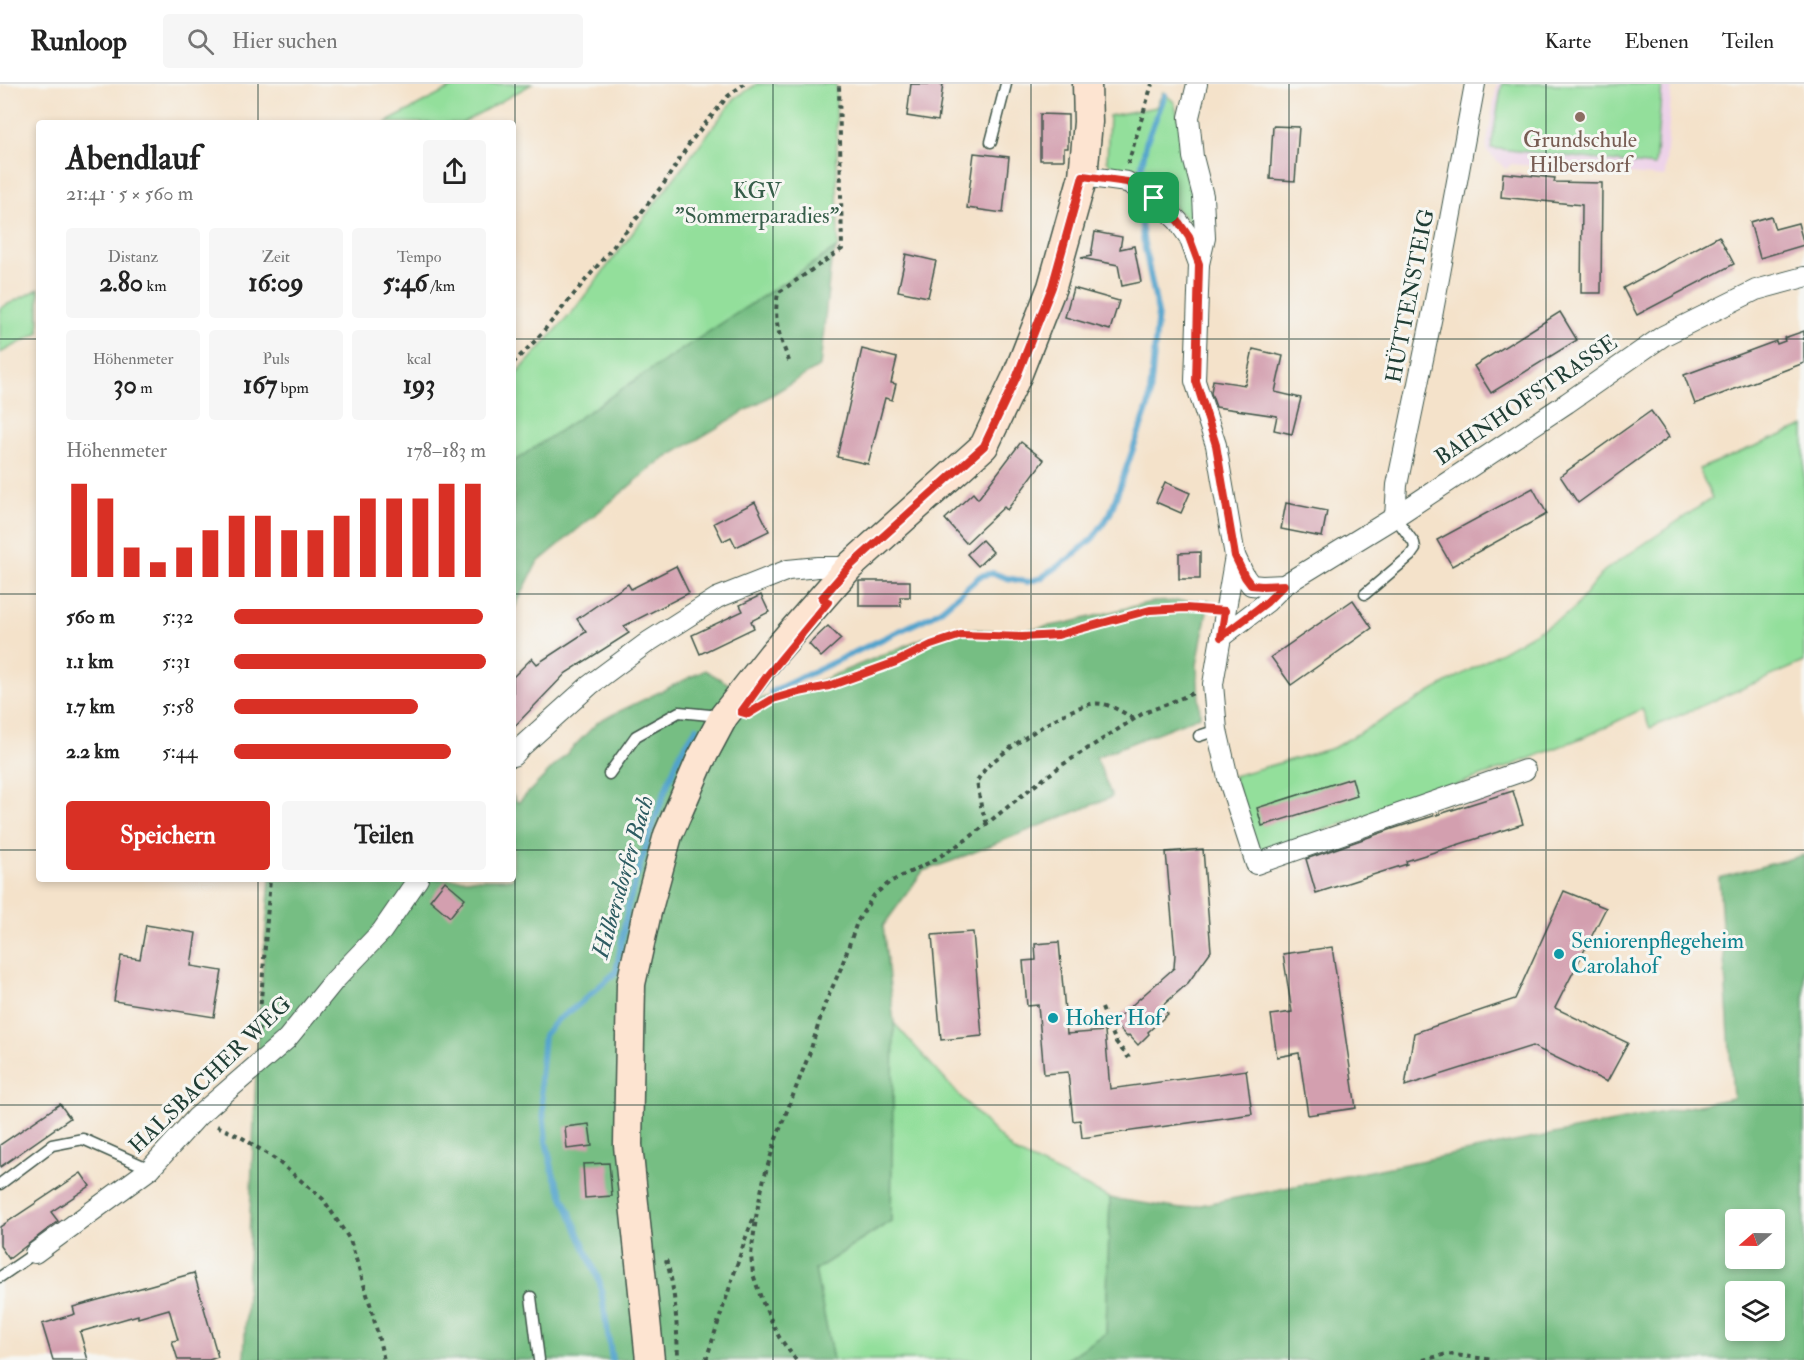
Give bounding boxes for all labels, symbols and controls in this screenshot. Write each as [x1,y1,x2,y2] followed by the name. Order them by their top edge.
[163,14,583,68] search box
[30,24,127,59] text: Runloop
[184,25,217,58] icon: search
[232,27,338,55] text: Hier suchen
[1544,28,1591,55] text: Karte
[1624,28,1689,55] text: Ebenen
[1722,28,1774,55] text: Teilen
[1573,110,1587,124] marker: Grundschule Hilbersdorf
[1523,126,1637,179] place label: Grundschule Hilbersdorf
[66,138,200,179] text: Abendlauf
[423,140,486,203] button: share
[1128,172,1179,223] pin
[675,177,840,231] park label: KGV "Sommerparadies"
[66,181,193,206] text: 21:41 · 5 × 560 m
[1137,181,1170,214] icon: arrive
[1379,207,1441,385] street label: HÜTTENSTEIG
[108,247,158,267] text: Distanz
[262,247,290,267] text: Zeit
[397,247,441,267] text: Tempo
[99,267,143,299] text: 2.80
[248,267,304,299] text: 16:09
[383,267,428,299] text: 5:46
[143,276,167,296] text: km
[428,276,455,296] text: /km
[1429,328,1623,471] street label: BAHNHOFSTRASSE
[93,349,173,369] text: Höhenmeter
[262,349,290,369] text: Puls
[407,349,431,369] text: kcal
[113,369,137,401] text: 30
[243,369,277,401] text: 167
[403,369,435,401] text: 193
[137,378,153,398] text: m
[277,378,309,398] text: bpm
[66,438,167,463] text: Höhenmeter
[406,438,486,463] text: 178–183 m
[66,604,115,629] text: 560 m
[162,604,194,629] text: 5:32
[66,649,113,674] text: 1.1 km
[162,649,191,674] text: 5:31
[66,694,115,719] text: 1.7 km
[162,694,194,719] text: 5:58
[66,739,119,764] text: 2.2 km
[162,739,197,764] text: 5:44
[585,792,661,963] water label: Hilbersdorfer Bach
[66,801,270,870] button: Speichern
[282,801,486,870] button: Teilen
[1571,927,1744,980] place label: Seniorenpflegeheim Carolahof
[1552,947,1566,961] marker: Seniorenpflegeheim Carolahof
[123,990,297,1160] street label: HALSBACHER WEG
[1065,1004,1165,1032] place label: Hoher Hof
[1046,1011,1060,1025] marker: Hoher Hof
[1725,1209,1785,1269] north arrow
[1725,1209,1785,1341] map controls
[1725,1281,1785,1341] button: layers

